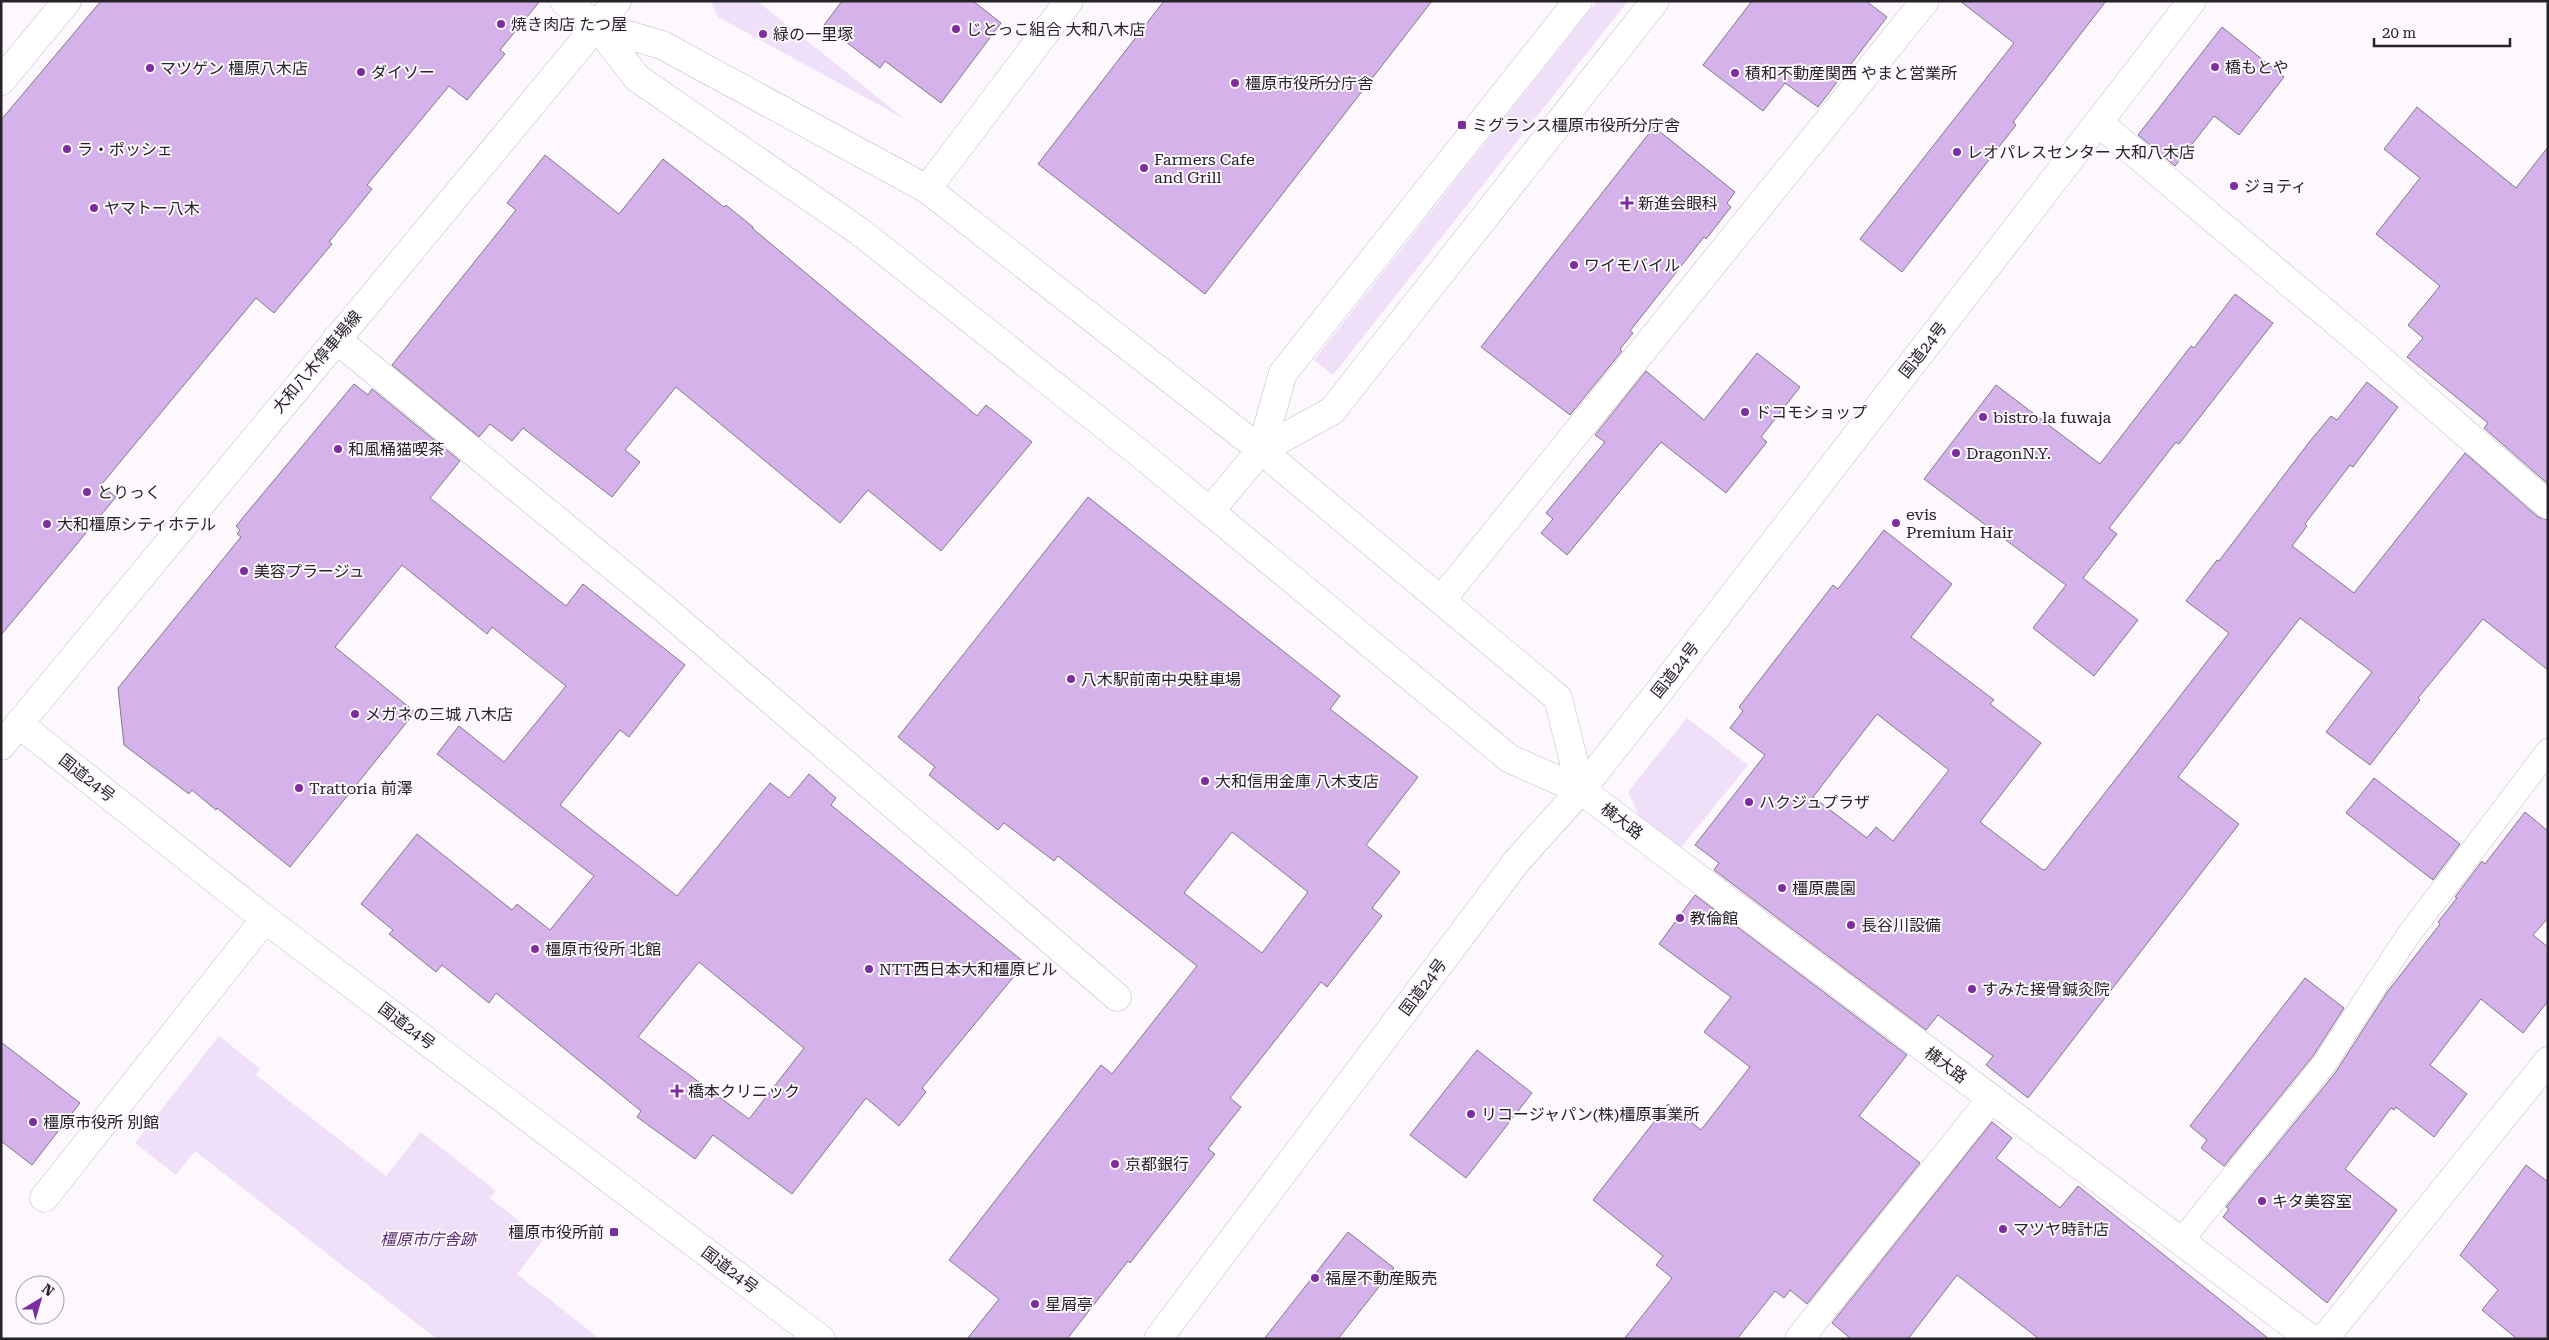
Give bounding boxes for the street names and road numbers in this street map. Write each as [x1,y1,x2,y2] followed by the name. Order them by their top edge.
[269,307,365,417] street label: 大和八木停車場線
[1895,318,1951,382] street label: 国道24号
[1647,638,1703,702] street label: 国道24号
[55,750,119,806] street label: 国道24号
[1597,799,1647,843] street label: 横大路
[1396,955,1450,1019] street label: 国道24号
[375,999,439,1053] street label: 国道24号
[1921,1043,1971,1087] street label: 横大路
[698,1243,762,1297] street label: 国道24号

